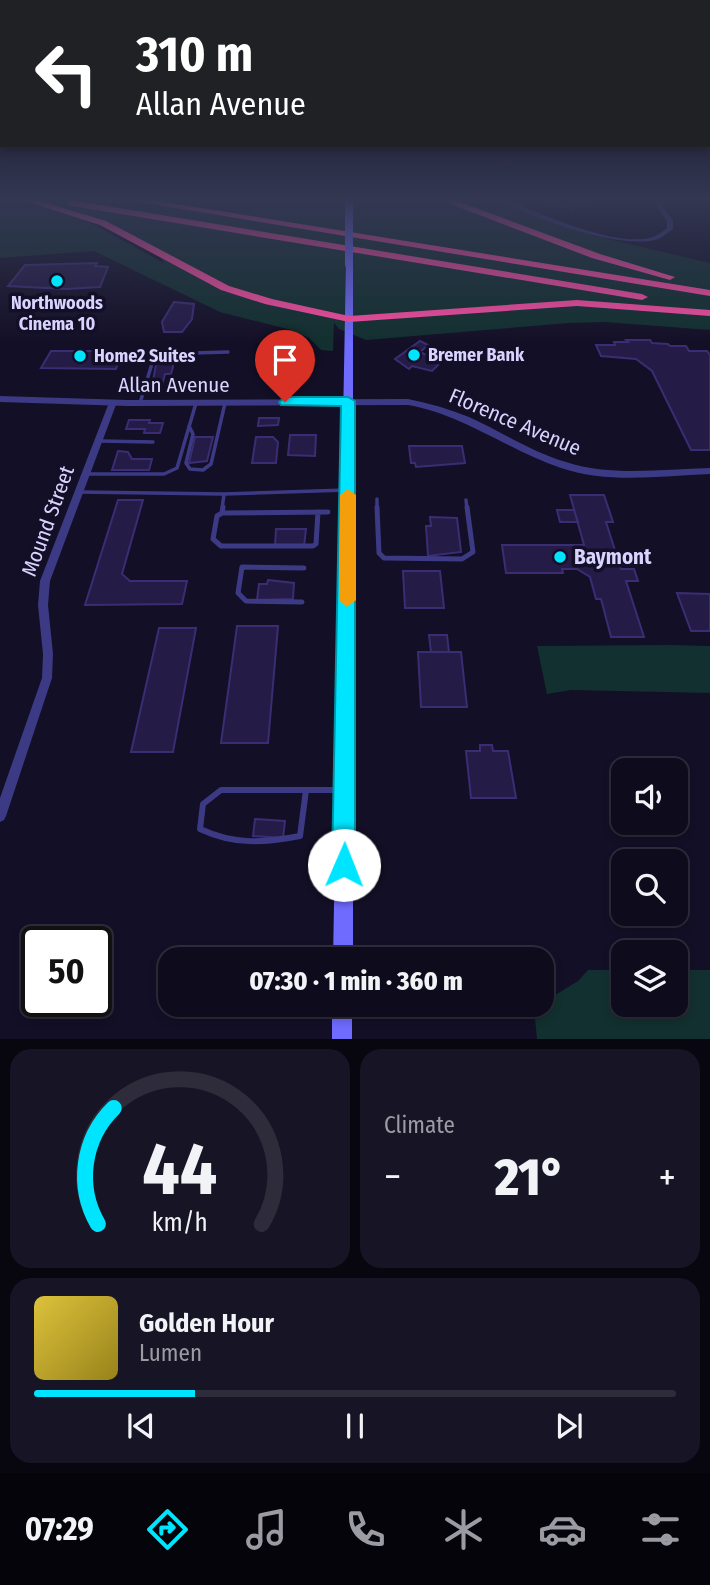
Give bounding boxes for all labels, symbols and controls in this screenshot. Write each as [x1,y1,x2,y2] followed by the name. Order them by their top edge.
[136,25,253,84] text: 310 m
[21,28,112,119] icon: left
[136,85,306,123] text: Allan Avenue
[49,273,65,289] marker: Northwoods Cinema 10
[11,292,103,335] place label: Northwoods Cinema 10
[255,330,315,402] pin
[266,341,304,379] icon: arrive
[428,344,525,366] place label: Bremer Bank
[94,345,196,367] place label: Home2 Suites
[406,347,422,363] marker: Bremer Bank
[72,348,88,364] marker: Home2 Suites
[118,372,230,398] street label: Allan Avenue
[445,383,585,461] street label: Florence Avenue
[16,462,80,580] street label: Mound Street
[574,544,652,570] place label: Baymont
[552,549,568,565] marker: Baymont
[611,758,688,1017] map controls
[611,758,688,835] button: sound
[307,828,381,902] position arrow
[611,849,688,926] button: search
[21,926,112,1017] speed limit sign: 50
[611,940,688,1017] button: layers
[249,966,463,997] text: 07:30 · 1 min · 360 m
[384,1111,455,1139] text: Climate
[143,1127,217,1214] text: 44
[495,1146,565,1209] text: 21°
[384,1154,401,1200] text: −
[659,1154,676,1200] text: +
[152,1208,208,1238] text: km/h
[139,1308,274,1339] text: Golden Hour
[139,1339,202,1367] text: Lumen
[122,1407,160,1445] icon: previous
[336,1407,374,1445] icon: pause
[550,1407,588,1445] icon: next
[143,1505,192,1554] icon: directions
[242,1505,291,1554] icon: music
[341,1505,390,1554] icon: phone
[439,1505,488,1554] icon: climate
[538,1505,587,1554] icon: car
[636,1505,685,1554] icon: filters
[25,1510,94,1548] text: 07:29

